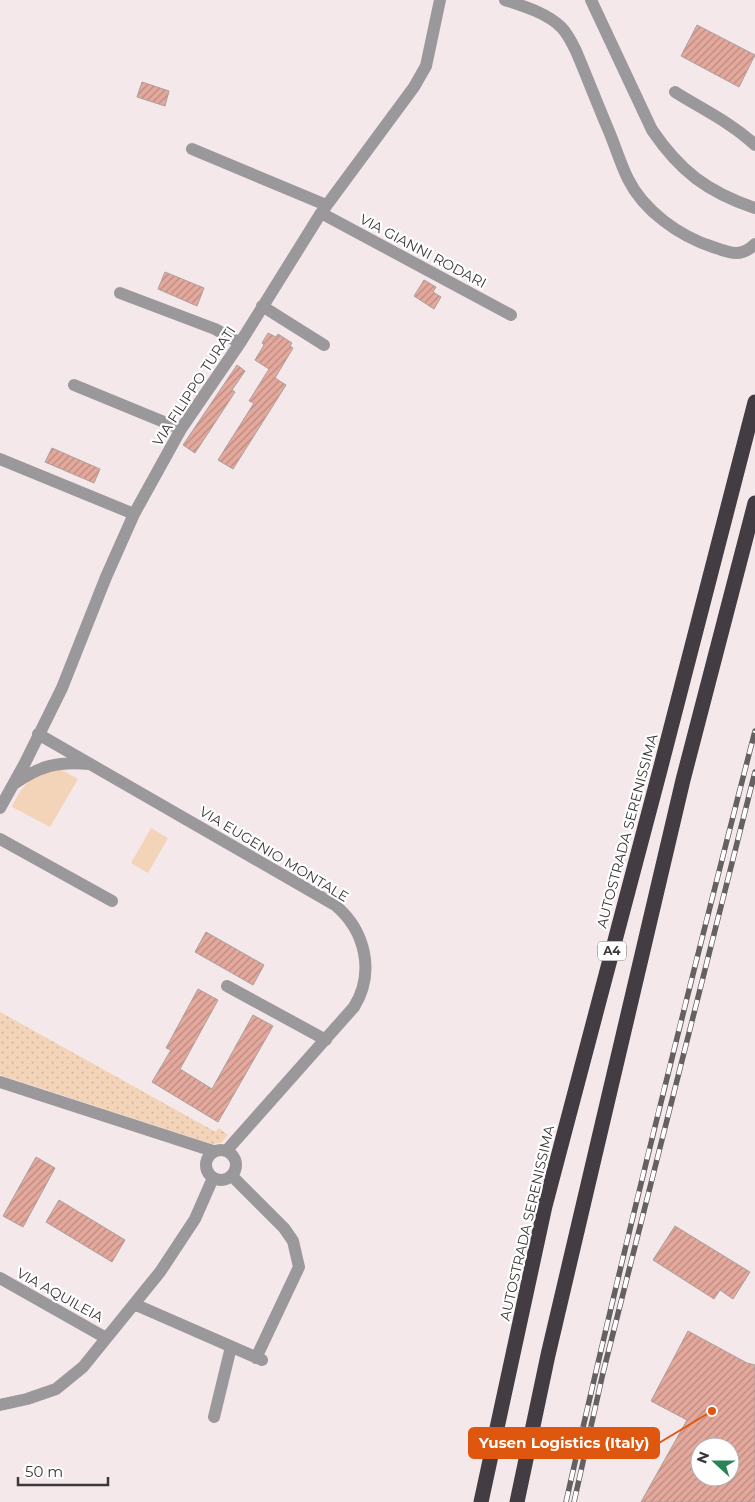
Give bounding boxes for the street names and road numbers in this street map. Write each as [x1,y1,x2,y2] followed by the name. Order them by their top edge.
[357,210,489,292] street label: VIA GIANNI RODARI
[149,323,239,449] street label: VIA FILIPPO TURATI
[592,731,662,930] street label: AUTOSTRADA SERENISSIMA
[196,802,352,906] street label: VIA EUGENIO MONTALE
[598,941,626,960] road number: A4
[496,1123,558,1323] street label: AUTOSTRADA SERENISSIMA
[14,1264,107,1327] street label: VIA AQUILEIA

